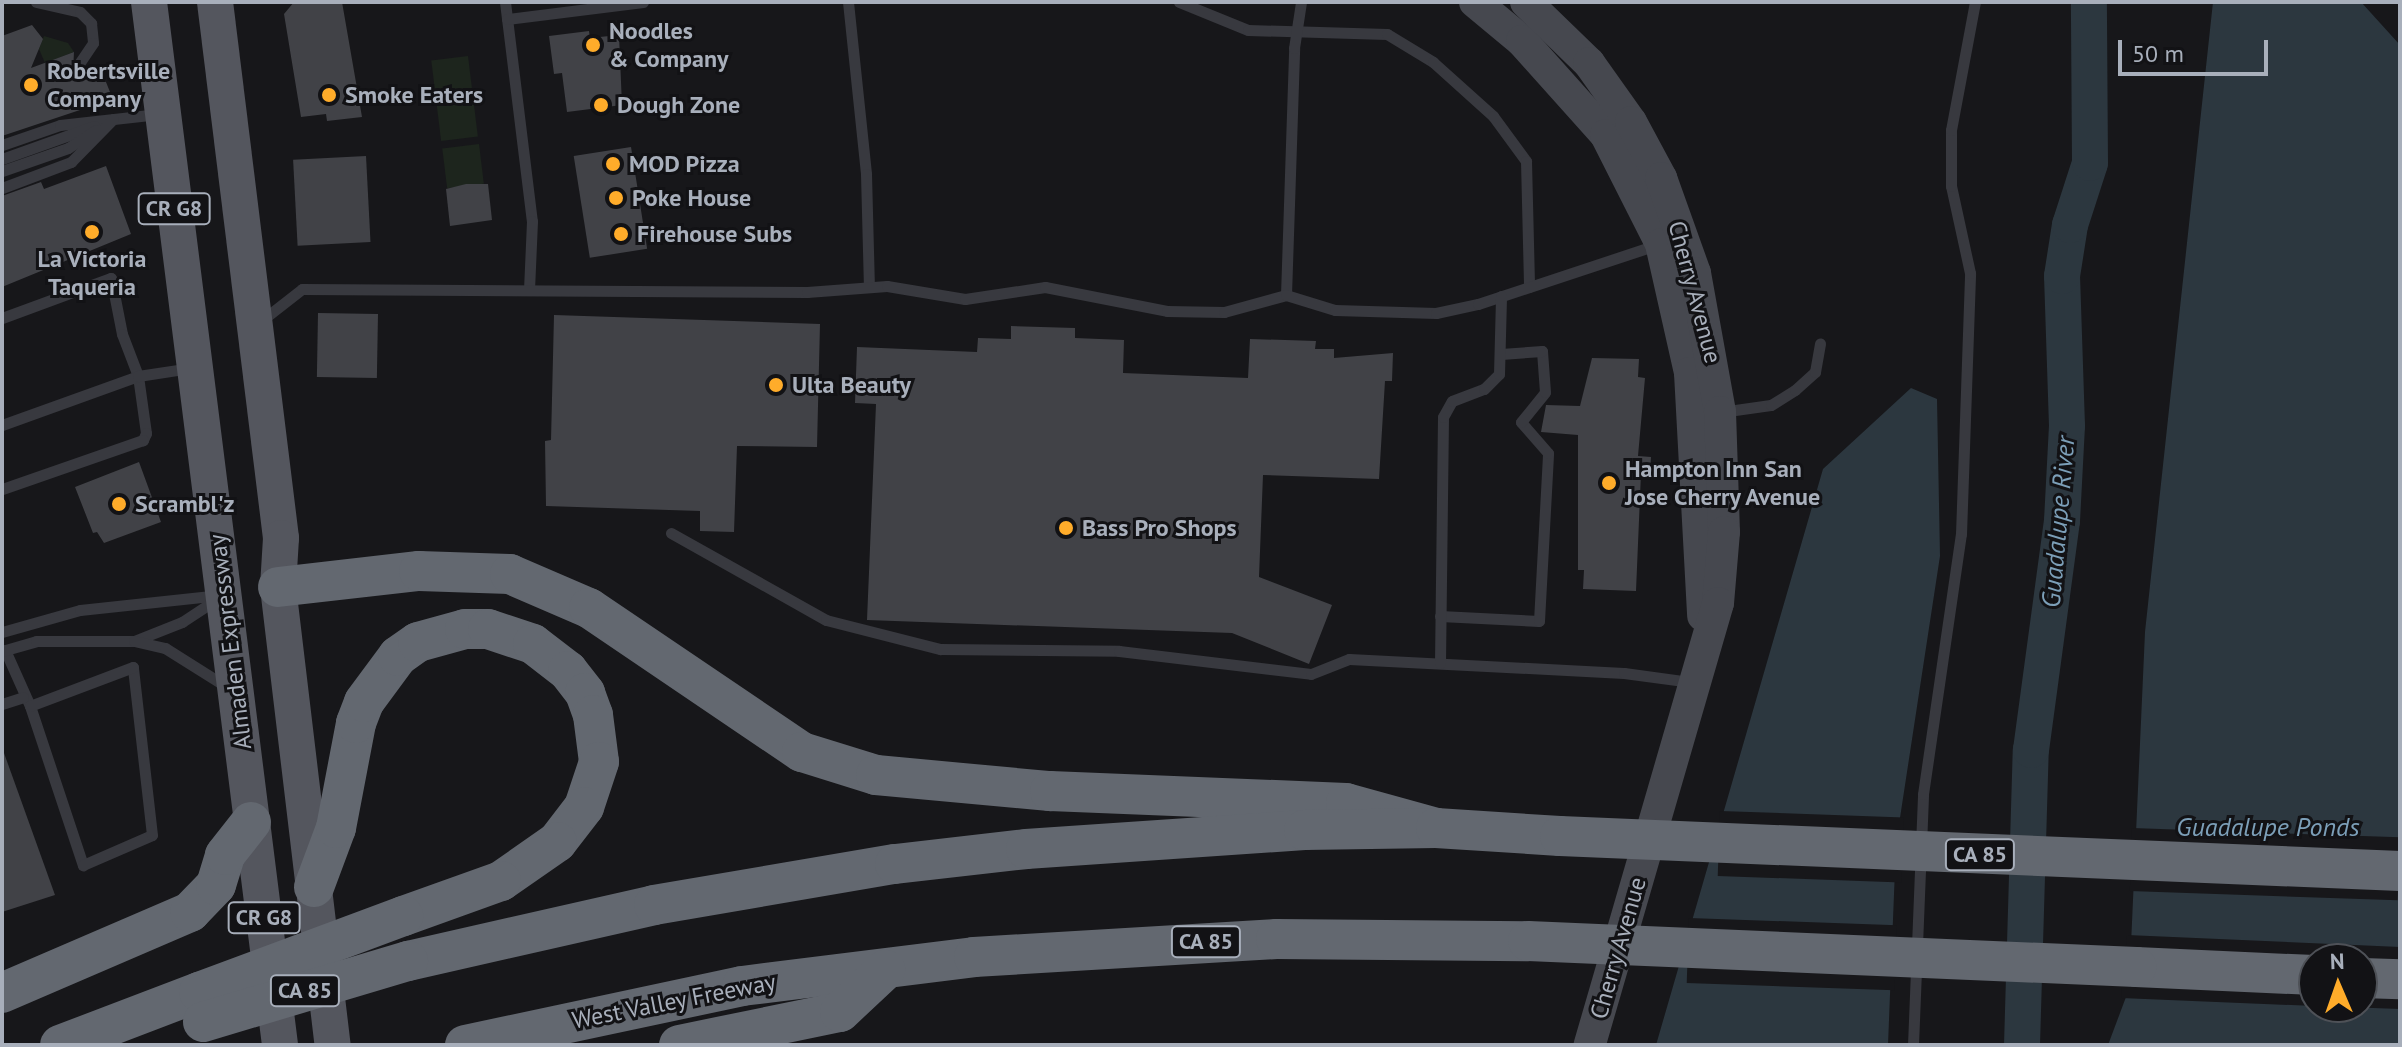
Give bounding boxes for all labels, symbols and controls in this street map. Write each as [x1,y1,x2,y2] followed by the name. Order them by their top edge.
[609,17,729,73] place label: Noodles & Company
[2122,24,2272,74] scale bar
[584,36,602,54] marker: Noodles & Company
[2132,38,2184,69] text: 50 m
[47,57,170,113] place label: Robertsville Company
[22,76,40,94] marker: Robertsville Company
[345,81,483,109] place label: Smoke Eaters
[320,86,338,104] marker: Smoke Eaters
[617,91,741,119] place label: Dough Zone
[592,96,610,114] marker: Dough Zone
[629,150,740,178] place label: MOD Pizza
[604,155,622,173] marker: MOD Pizza
[632,184,751,212] place label: Poke House
[607,189,625,207] marker: Poke House
[136,191,212,227] road number: CR G8
[1662,217,1728,367] street label: Cherry Avenue
[637,220,792,248] place label: Firehouse Subs
[83,223,101,241] marker: La Victoria Taqueria
[612,225,630,243] marker: Firehouse Subs
[37,245,147,301] place label: La Victoria Taqueria
[792,371,911,399] place label: Ulta Beauty
[767,376,785,394] marker: Ulta Beauty
[2035,435,2081,609] water label: Guadalupe River
[1625,455,1822,511] place label: Hampton Inn San Jose Cherry Avenue
[1600,474,1618,492] marker: Hampton Inn San Jose Cherry Avenue
[135,490,234,518] place label: Scrambl'z
[110,495,128,513] marker: Scrambl'z
[1082,514,1237,542] place label: Bass Pro Shops
[1057,519,1075,537] marker: Bass Pro Shops
[203,533,257,751] street label: Almaden Expressway
[2176,811,2360,843] water label: Guadalupe Ponds
[1944,837,2016,873] road number: CA 85
[1584,873,1652,1023] street label: Cherry Avenue
[226,900,302,936] road number: CR G8
[1170,924,1242,960] road number: CA 85
[2298,943,2378,1023] north arrow
[2330,947,2345,975] text: N
[569,967,779,1035] street label: West Valley Freeway
[269,973,341,1009] road number: CA 85

